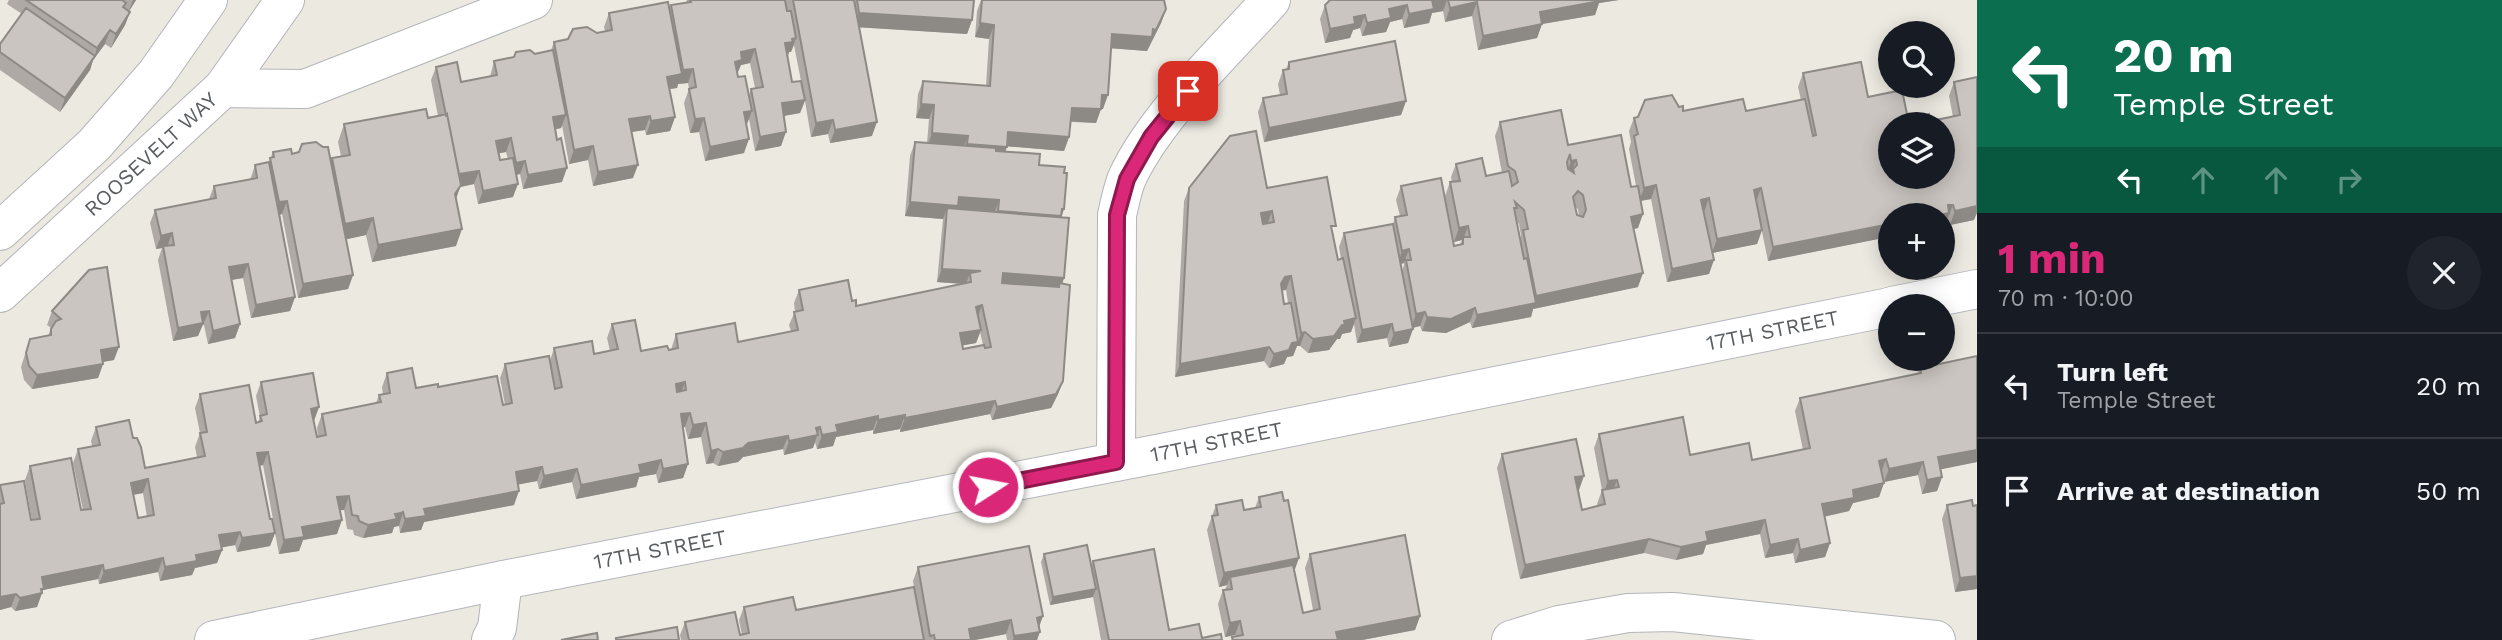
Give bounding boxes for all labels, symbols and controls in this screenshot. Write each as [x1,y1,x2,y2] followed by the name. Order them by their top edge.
[1878,21,1955,371] map controls
[1878,21,1955,98] button: search
[2113,26,2234,84] text: 20 m
[1998,28,2089,119] icon: left
[1158,61,1218,121] pin
[1169,72,1207,110] icon: arrive
[2113,85,2333,123] text: Temple Street
[79,87,222,221] street label: ROOSEVELT WAY
[1878,112,1955,189] button: layers
[2111,161,2149,199] icon: left
[2184,161,2222,199] icon: ahead
[2257,161,2295,199] icon: ahead
[2330,161,2368,199] icon: right
[1878,203,1955,280] button: +
[1998,234,2106,283] text: 1 min
[2407,236,2481,310] button: close
[1998,285,2134,312] text: 70 m · 10:00
[1878,294,1955,371] button: −
[1704,305,1841,356] street label: 17TH STREET
[2057,357,2168,387] text: Turn left
[1998,367,2036,405] icon: left
[2416,371,2481,401] text: 20 m
[2057,387,2215,414] text: Temple Street
[1148,416,1285,467] street label: 17TH STREET
[951,450,1025,524] position arrow
[1998,472,2036,510] icon: arrive
[2057,476,2320,506] text: Arrive at destination
[2416,476,2481,506] text: 50 m
[592,524,728,574] street label: 17TH STREET

